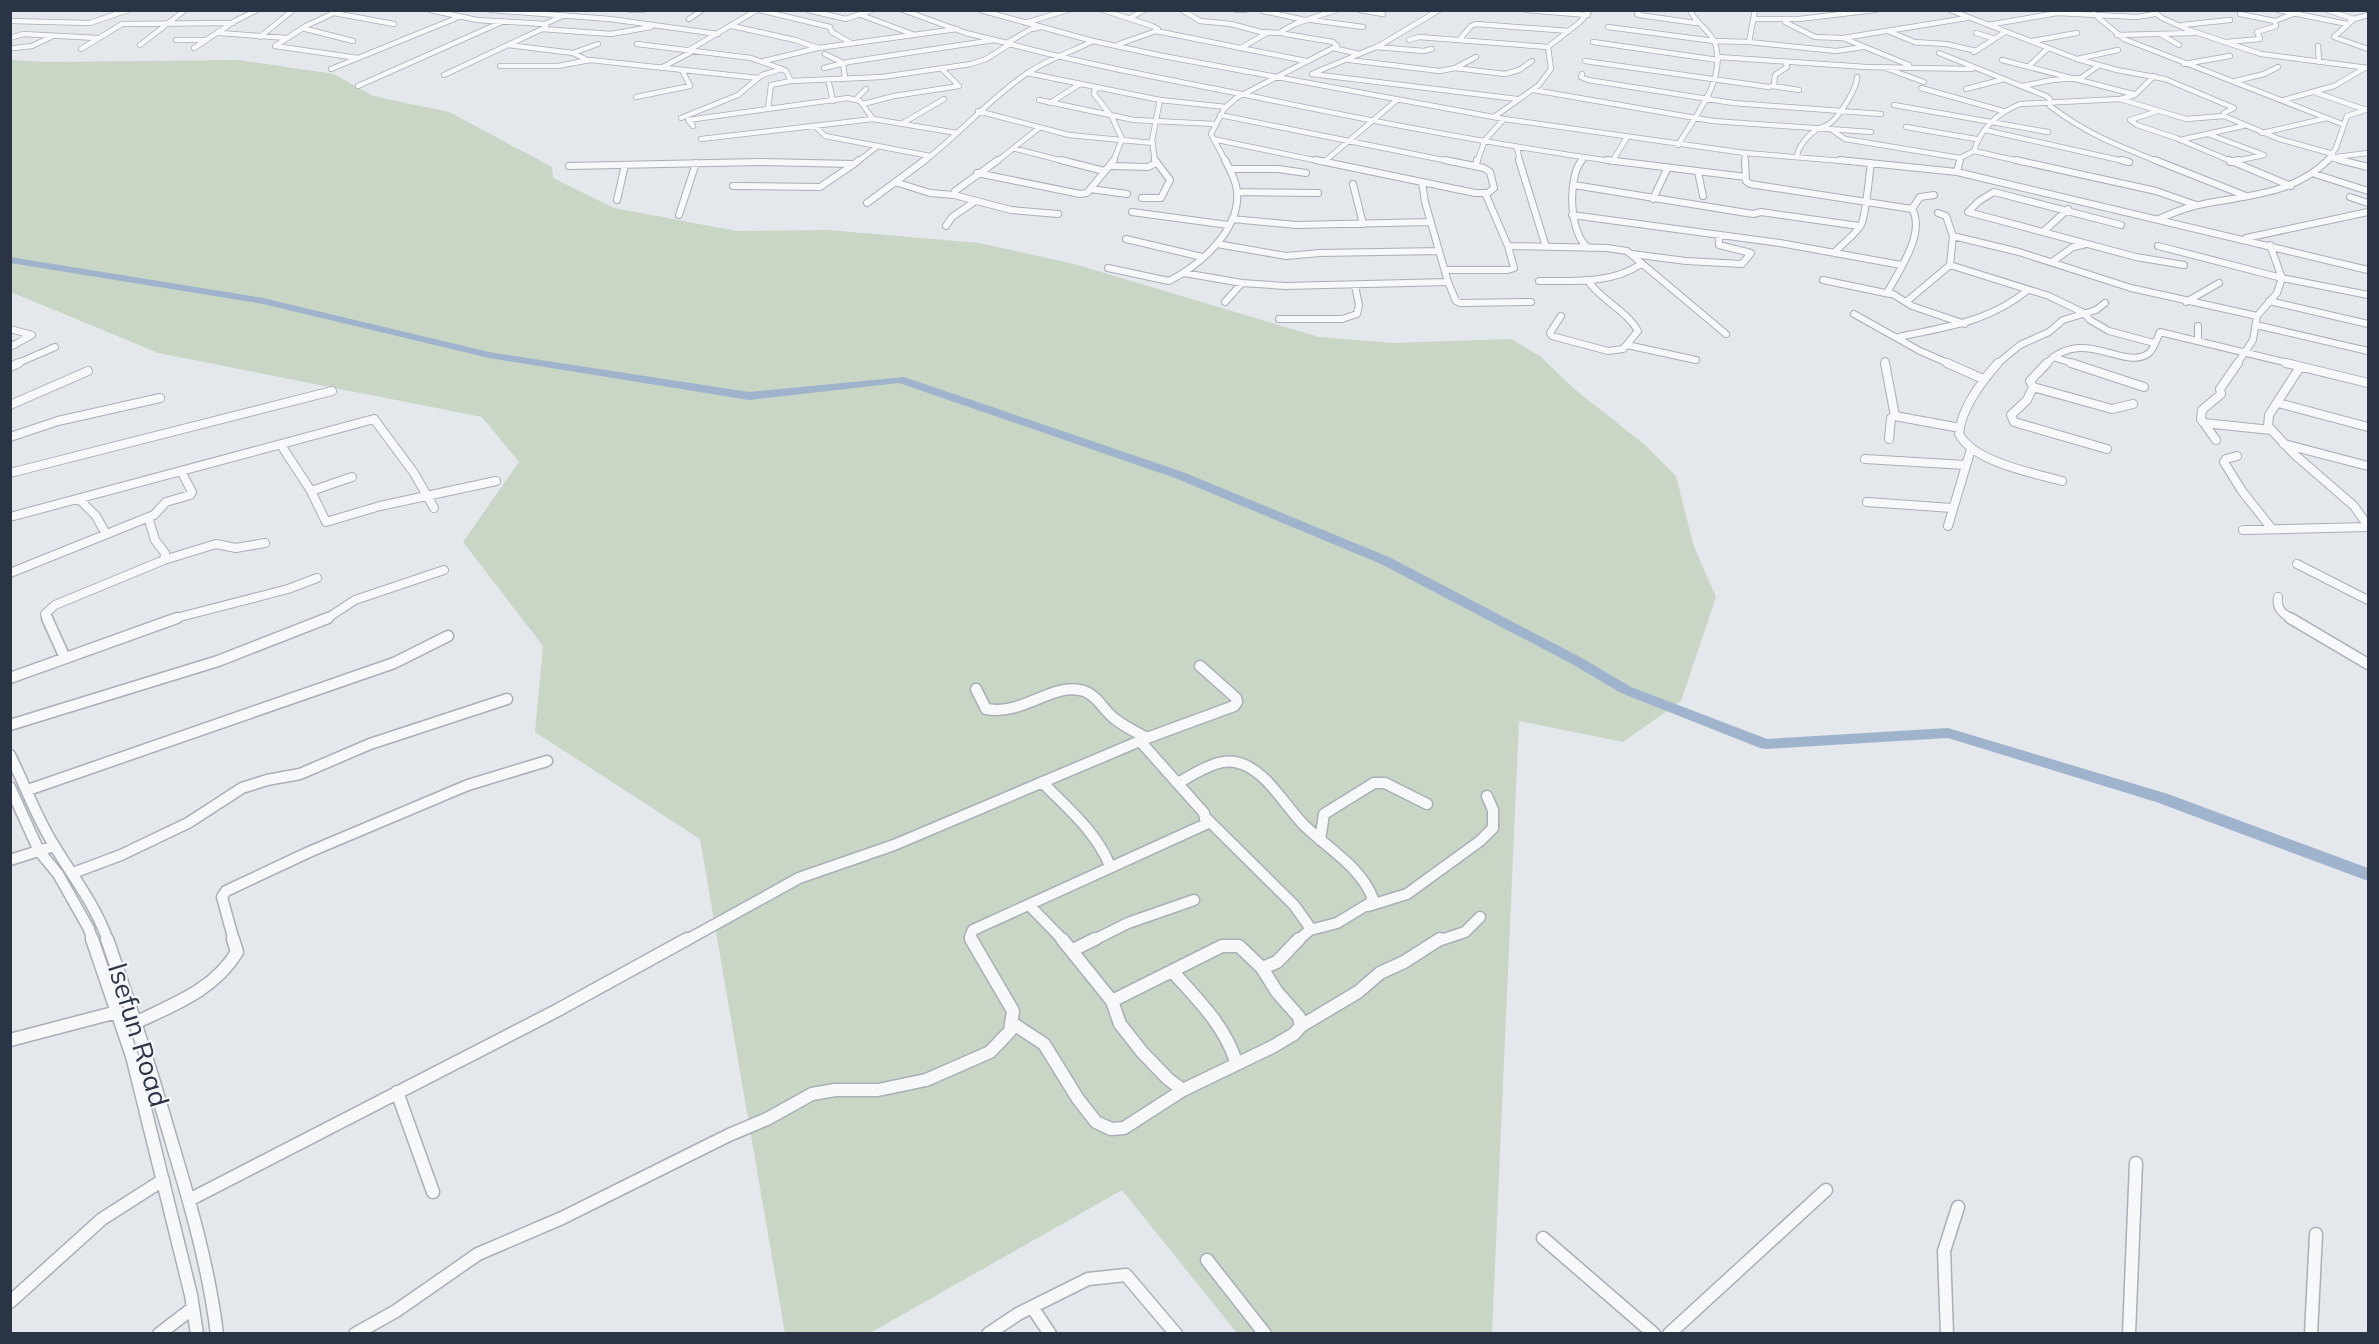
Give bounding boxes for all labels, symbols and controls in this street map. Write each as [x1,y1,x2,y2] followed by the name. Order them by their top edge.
[101,959,177,1111] street label: Isefun Road

